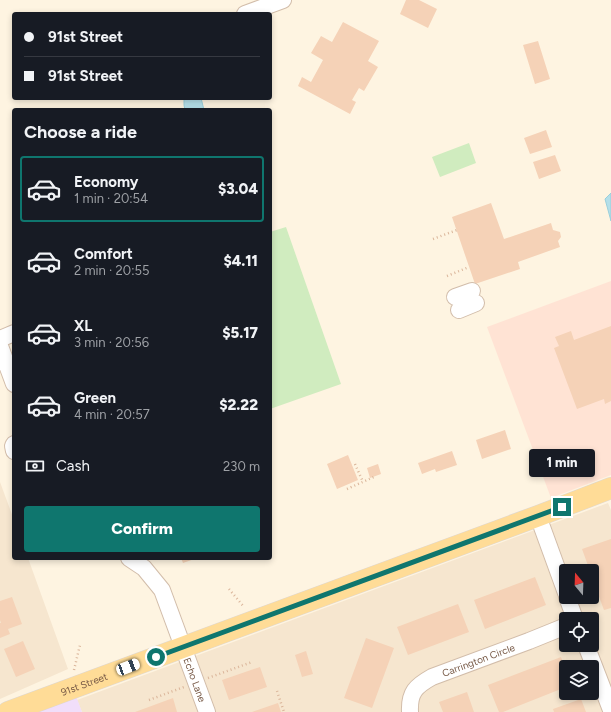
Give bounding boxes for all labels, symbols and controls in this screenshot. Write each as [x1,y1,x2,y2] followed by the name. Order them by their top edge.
[48,28,123,46] text: 91st Street
[48,67,123,85] text: 91st Street
[24,121,137,143] text: Choose a ride
[26,171,62,207] icon: car
[74,173,139,191] text: Economy
[218,180,258,198] text: $3.04
[74,191,148,206] text: 1 min · 20:54
[26,243,62,279] icon: car
[74,245,133,263] text: Comfort
[223,252,258,270] text: $4.11
[74,263,149,278] text: 2 min · 20:55
[26,315,62,351] icon: car
[74,317,92,335] text: XL
[222,324,258,342] text: $5.17
[74,335,149,350] text: 3 min · 20:56
[26,387,62,423] icon: car
[74,389,116,407] text: Green
[219,396,258,414] text: $2.22
[74,407,150,422] text: 4 min · 20:57
[529,449,595,477] callout: 1 min
[24,455,46,477] icon: cash
[546,455,578,470] text: 1 min
[56,457,90,475] text: Cash
[223,459,260,474] text: 230 m
[553,498,571,516] route end
[24,506,260,552] button: Confirm
[559,564,599,604] north arrow
[559,564,599,700] map controls
[559,612,599,652] button: locate
[440,641,517,680] street label: Carrington Circle
[147,648,165,666] route start
[180,656,209,704] street label: Echo Lane
[115,657,141,677] car
[559,660,599,700] button: layers
[59,670,109,699] street label: 91st Street

